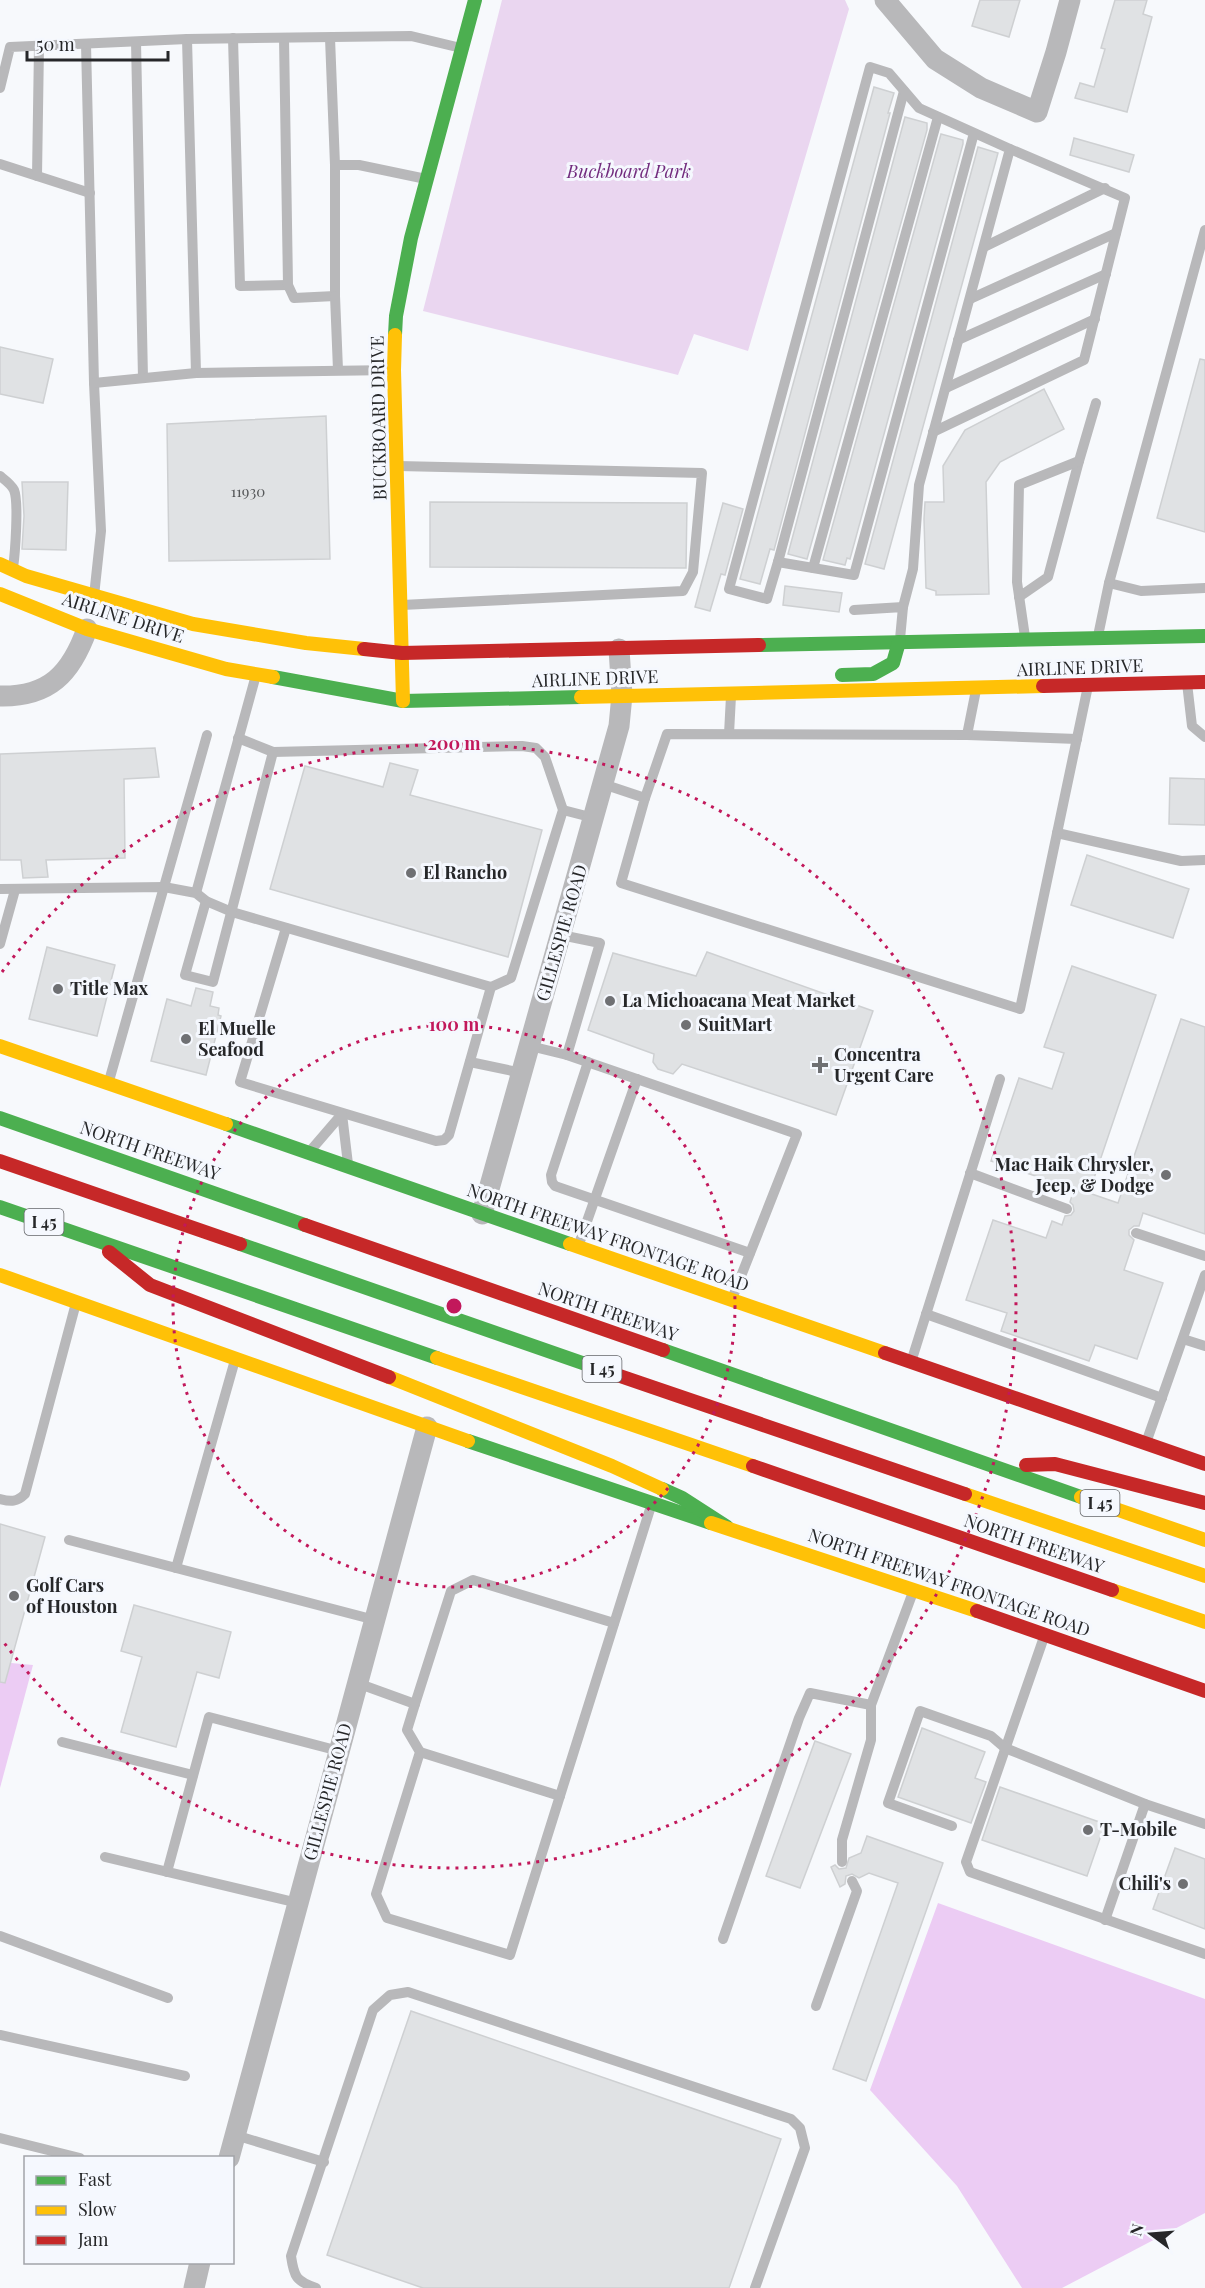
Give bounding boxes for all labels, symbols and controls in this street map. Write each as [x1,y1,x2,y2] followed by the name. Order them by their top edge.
[27,24,168,62] scale bar
[36,32,75,56] text: 50 m
[566,159,691,183] park label: Buckboard Park
[365,335,391,501] street label: BUCKBOARD DRIVE
[231,481,265,501] house number: 11930
[58,586,187,648] street label: AIRLINE DRIVE
[1015,653,1144,681] street label: AIRLINE DRIVE
[530,664,659,692] street label: AIRLINE DRIVE
[427,731,481,755] text: 200 m
[423,860,507,884] place label: El Rancho
[530,861,592,1004] street label: GILLESPIE ROAD
[404,866,418,880] marker: El Rancho
[70,976,149,1000] place label: Title Max
[51,982,65,996] marker: Title Max
[622,988,856,1012] place label: La Michoacana Meat Market
[603,994,617,1008] marker: La Michoacana Meat Market
[429,1012,480,1036] text: 100 m
[698,1012,773,1036] place label: SuitMart
[198,1016,276,1061] place label: El Muelle Seafood
[679,1018,693,1032] marker: SuitMart
[179,1032,193,1046] marker: El Muelle Seafood
[834,1042,934,1087] place label: Concentra Urgent Care
[811,1056,829,1074] marker: Concentra Urgent Care
[77,1115,224,1185] street label: NORTH FREEWAY
[995,1152,1154,1197] place label: Mac Haik Chrysler, Jeep, & Dodge
[1159,1168,1173,1182] marker: Mac Haik Chrysler, Jeep, & Dodge
[464,1177,753,1297] street label: NORTH FREEWAY FRONTAGE ROAD
[24,1209,63,1235] road number: I 45
[535,1276,682,1346] street label: NORTH FREEWAY
[444,1296,464,1316] centre of rings
[582,1356,622,1382] road number: I 45
[1080,1490,1120,1516] road number: I 45
[961,1508,1108,1578] street label: NORTH FREEWAY
[805,1522,1094,1642] street label: NORTH FREEWAY FRONTAGE ROAD
[26,1573,118,1618] place label: Golf Cars of Houston
[7,1589,21,1603] marker: Golf Cars of Houston
[297,1720,357,1863] street label: GILLESPIE ROAD
[1100,1817,1177,1841] place label: T-Mobile
[1081,1823,1095,1837] marker: T-Mobile
[1119,1871,1171,1895] place label: Chili's
[1176,1877,1190,1891] marker: Chili's
[24,2156,234,2264] legend
[78,2167,112,2191] text: Fast
[78,2197,116,2221] text: Slow
[1121,2204,1181,2264] north arrow
[1124,2221,1148,2238] text: N
[77,2227,108,2251] text: Jam

